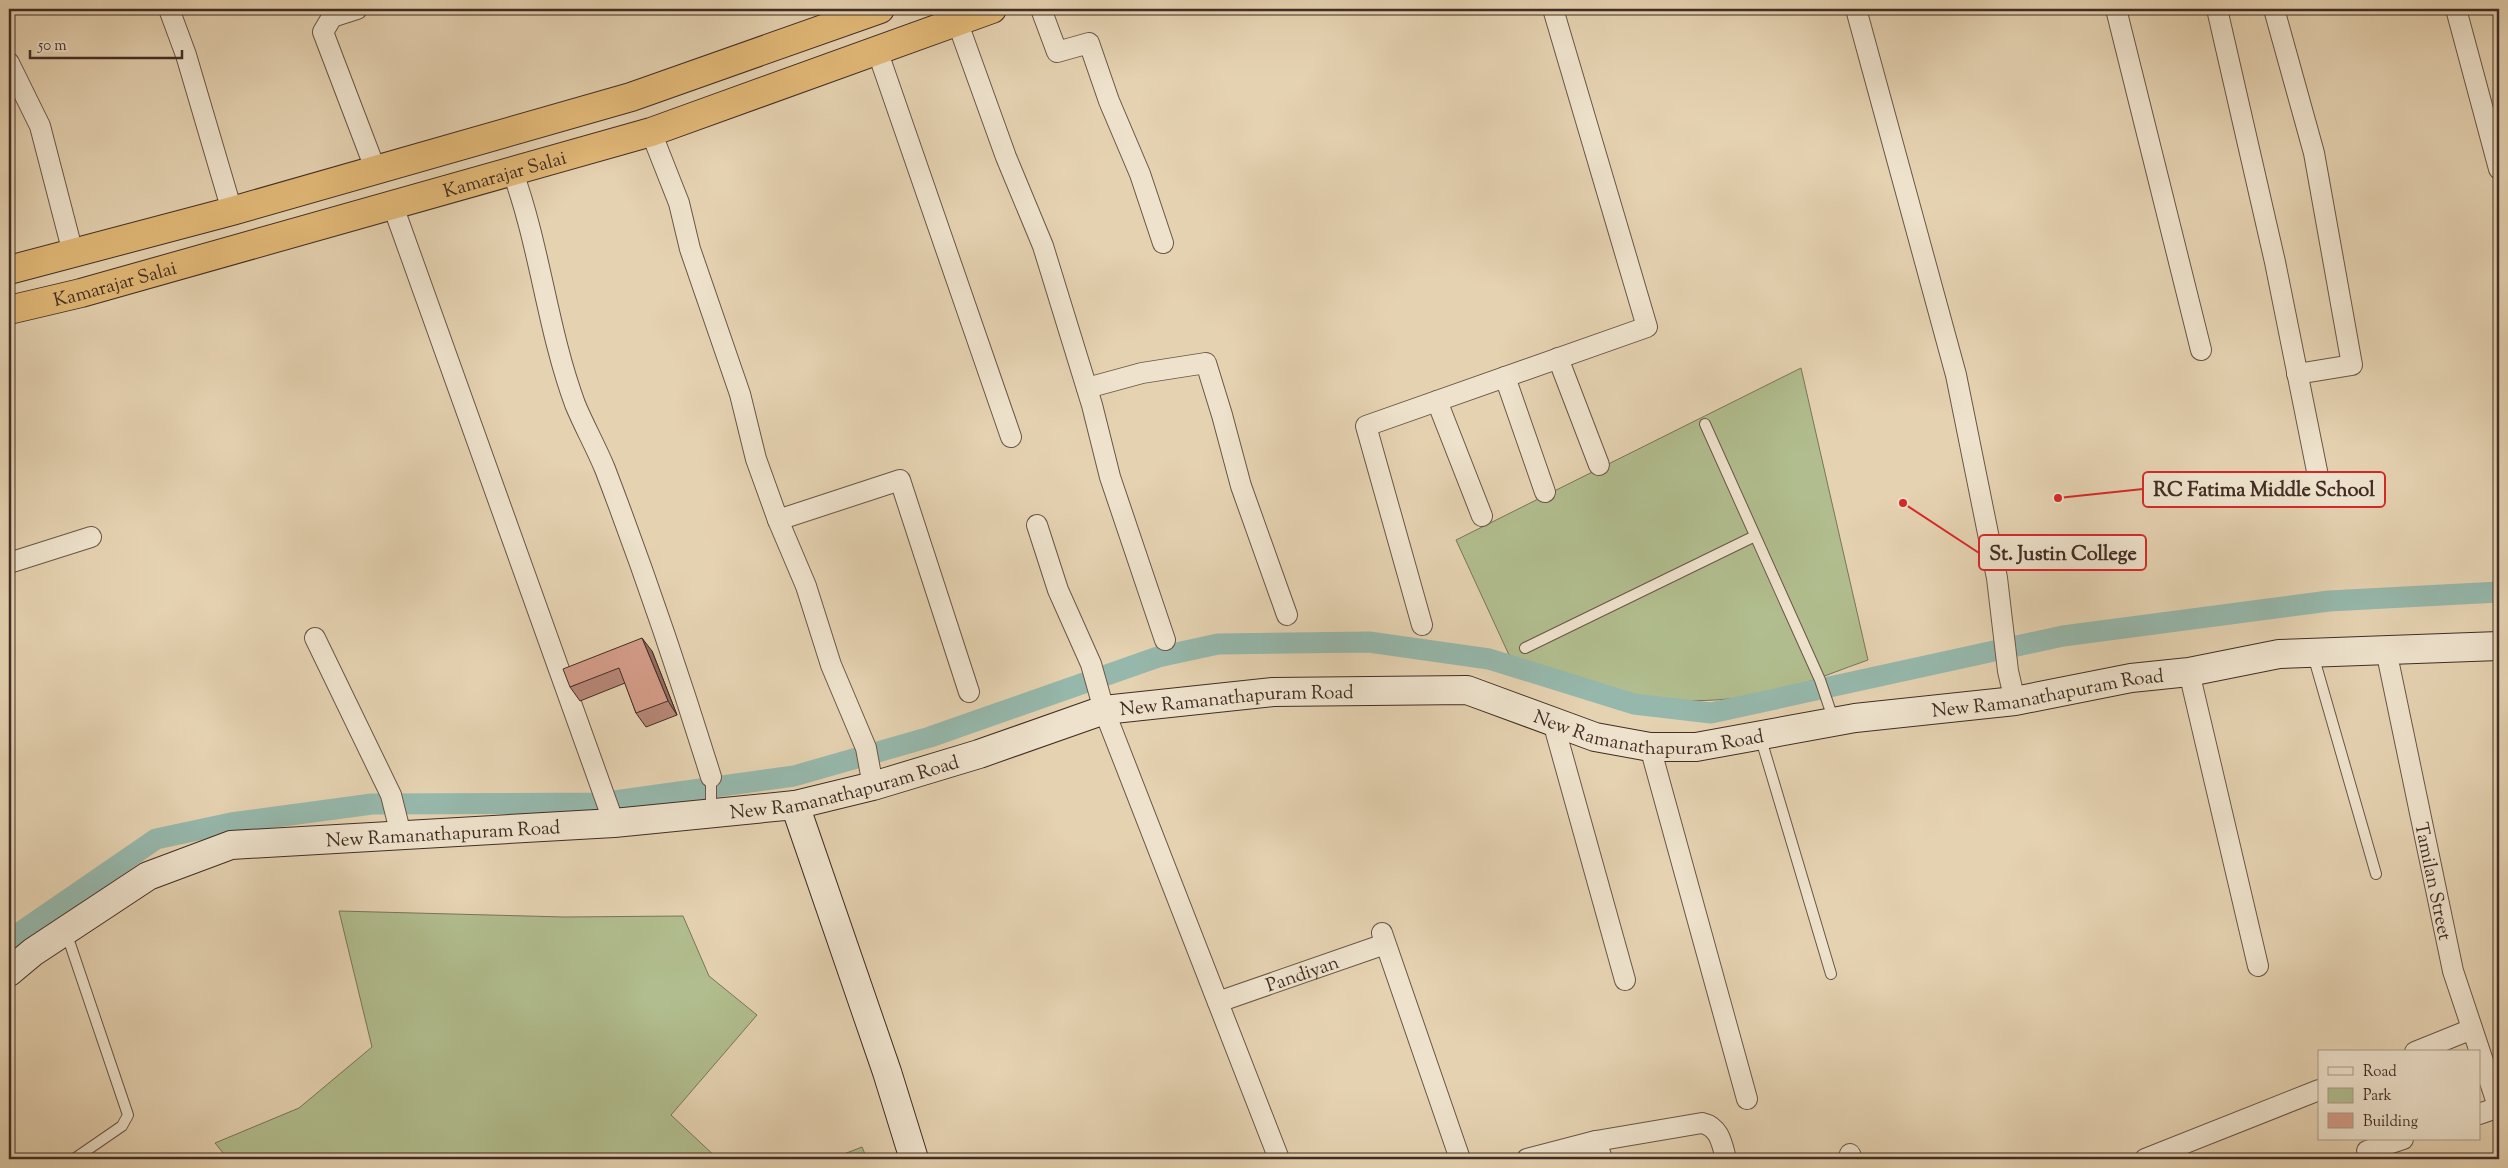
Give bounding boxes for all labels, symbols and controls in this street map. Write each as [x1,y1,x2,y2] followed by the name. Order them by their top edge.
[30,28,182,60] scale bar
[37,36,67,57] text: 50 m
[440,146,570,206] street label: Kamarajar Salai
[51,256,180,315] street label: Kamarajar Salai
[2143,472,2385,507] callout: RC Fatima Middle School
[2153,477,2375,506] text: RC Fatima Middle School
[1979,535,2146,570] callout: St. Justin College
[1989,541,2137,570] text: St. Justin College
[1930,664,2165,726] street label: New Ramanathapuram Road
[1119,680,1354,724] street label: New Ramanathapuram Road
[1529,704,1766,763] street label: New Ramanathapuram Road
[729,750,963,827] street label: New Ramanathapuram Road
[325,815,561,856] street label: New Ramanathapuram Road
[2406,820,2457,944] street label: Tamilan Street
[1263,950,1343,1000] street label: Pandiyan
[2318,1050,2480,1140] legend
[2363,1062,2397,1083] text: Road
[2363,1086,2392,1107] text: Park
[2363,1112,2418,1133] text: Building

